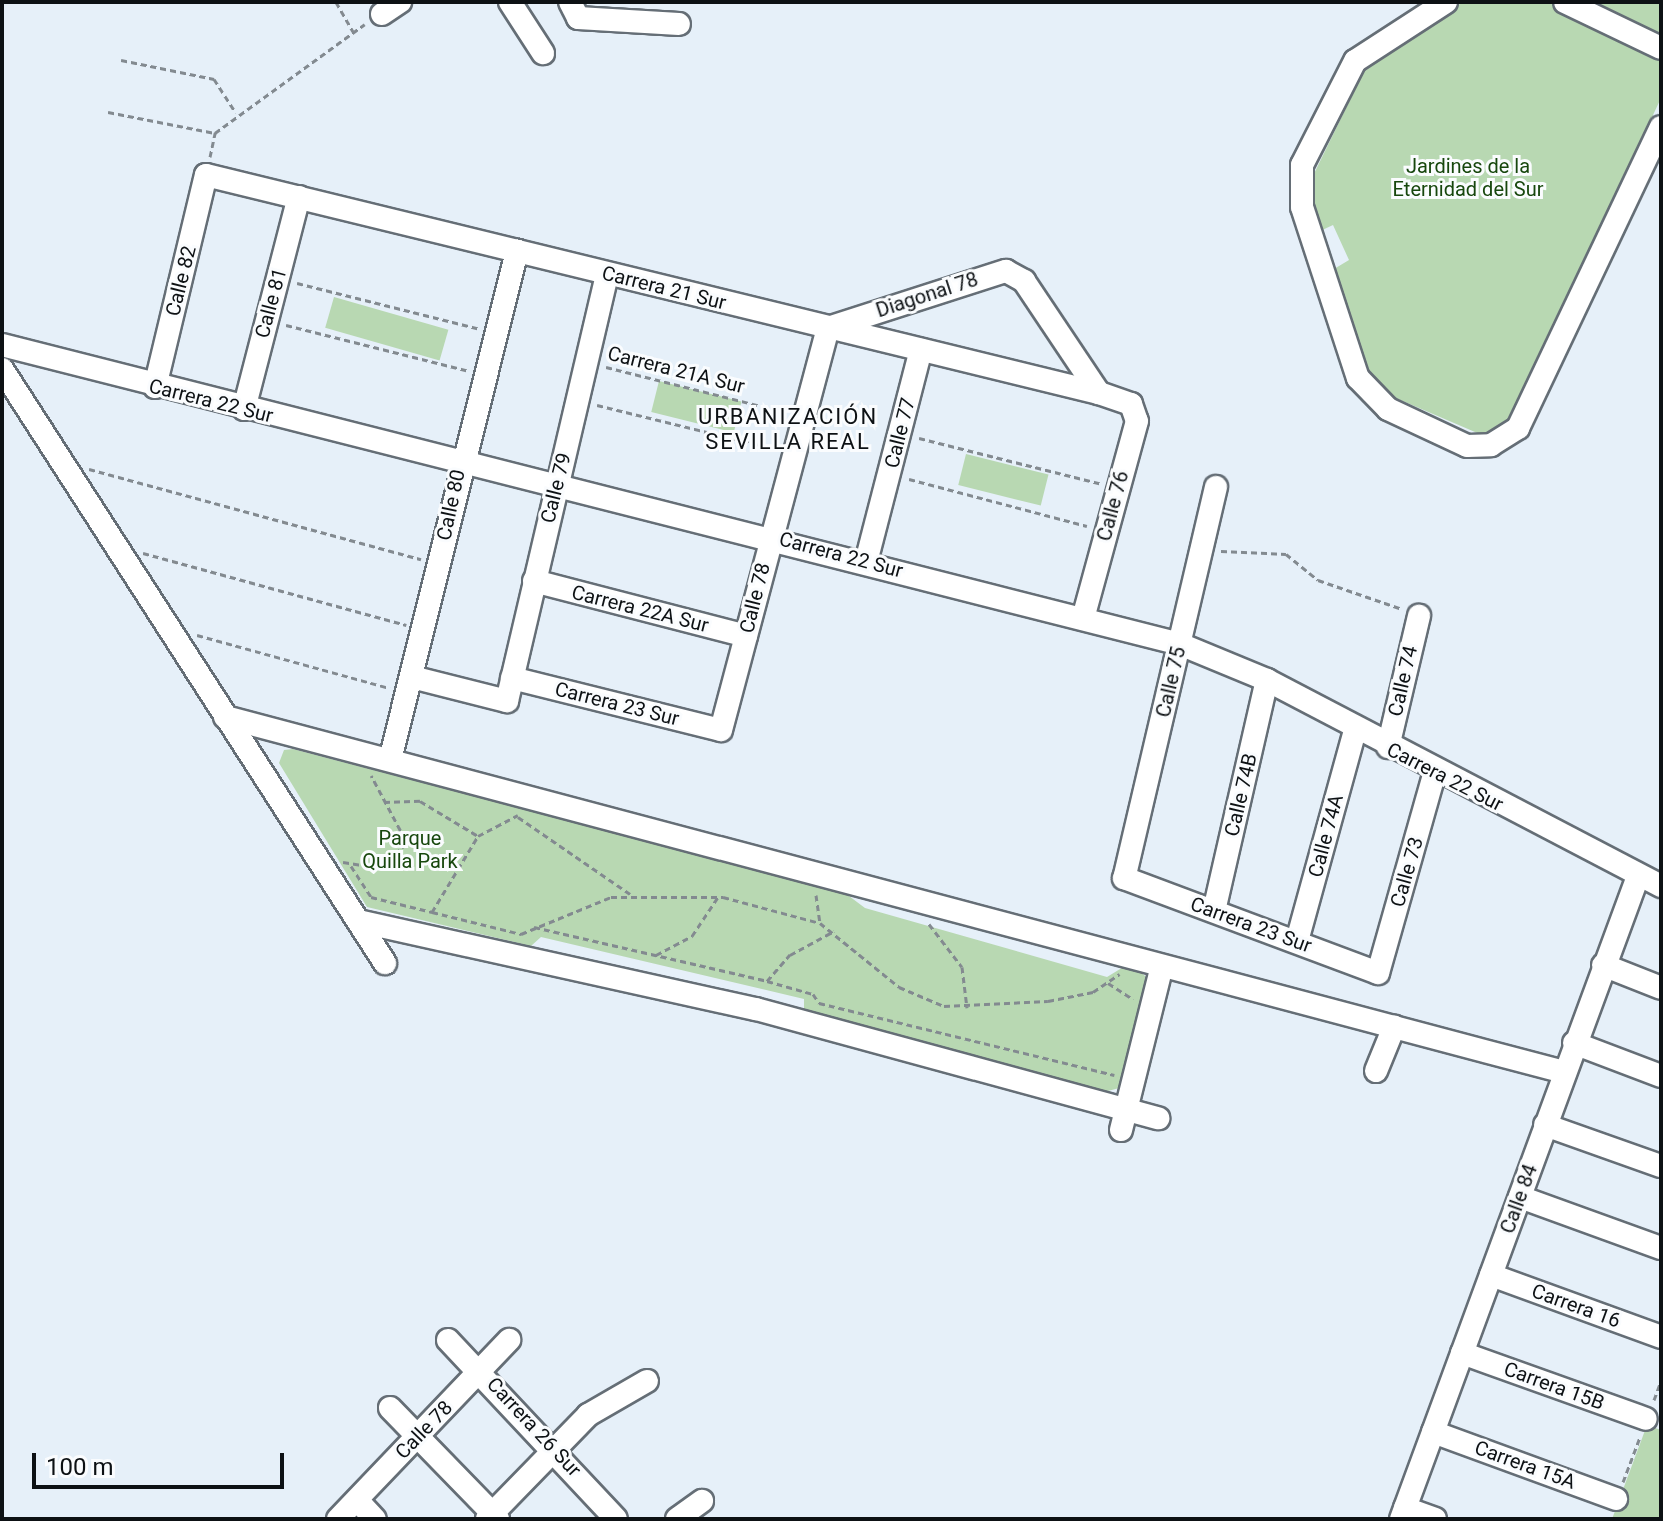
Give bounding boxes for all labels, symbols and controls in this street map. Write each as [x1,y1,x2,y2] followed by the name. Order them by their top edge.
[1393,154,1543,201] park label: Jardines de la Eternidad del Sur
[161,243,201,319] street label: Calle 82
[599,261,729,315] street label: Carrera 21 Sur
[250,265,292,341] street label: Calle 81
[873,267,981,323] street label: Diagonal 78
[605,341,747,399] street label: Carrera 21A Sur
[146,374,276,428] street label: Carrera 22 Sur
[880,395,920,471] street label: Calle 77
[698,403,878,454] district label: URBANIZACIÓN SEVILLA REAL
[536,450,576,526] street label: Calle 79
[432,467,470,543] street label: Calle 80
[1092,468,1134,544] street label: Calle 76
[776,527,906,583] street label: Carrera 22 Sur
[735,560,775,636] street label: Calle 78
[569,580,711,638] street label: Carrera 22A Sur
[1383,643,1423,719] street label: Calle 74
[1151,644,1191,720] street label: Calle 75
[552,677,682,731] street label: Carrera 23 Sur
[1383,737,1507,817] street label: Carrera 22 Sur
[1220,751,1262,839] street label: Calle 74B
[1303,792,1349,880] street label: Calle 74A
[362,826,458,873] park label: Parque Quilla Park
[1386,834,1428,910] street label: Calle 73
[1187,892,1315,958] street label: Carrera 23 Sur
[1495,1161,1543,1237] street label: Calle 84
[1528,1279,1624,1333] street label: Carrera 16
[1501,1357,1607,1415] street label: Carrera 15B
[482,1372,586,1482] street label: Carrera 26 Sur
[390,1396,458,1464] street label: Calle 78
[1471,1436,1579,1494] street label: Carrera 15A
[36,1437,288,1487] scale bar
[46,1453,113,1481] text: 100 m

